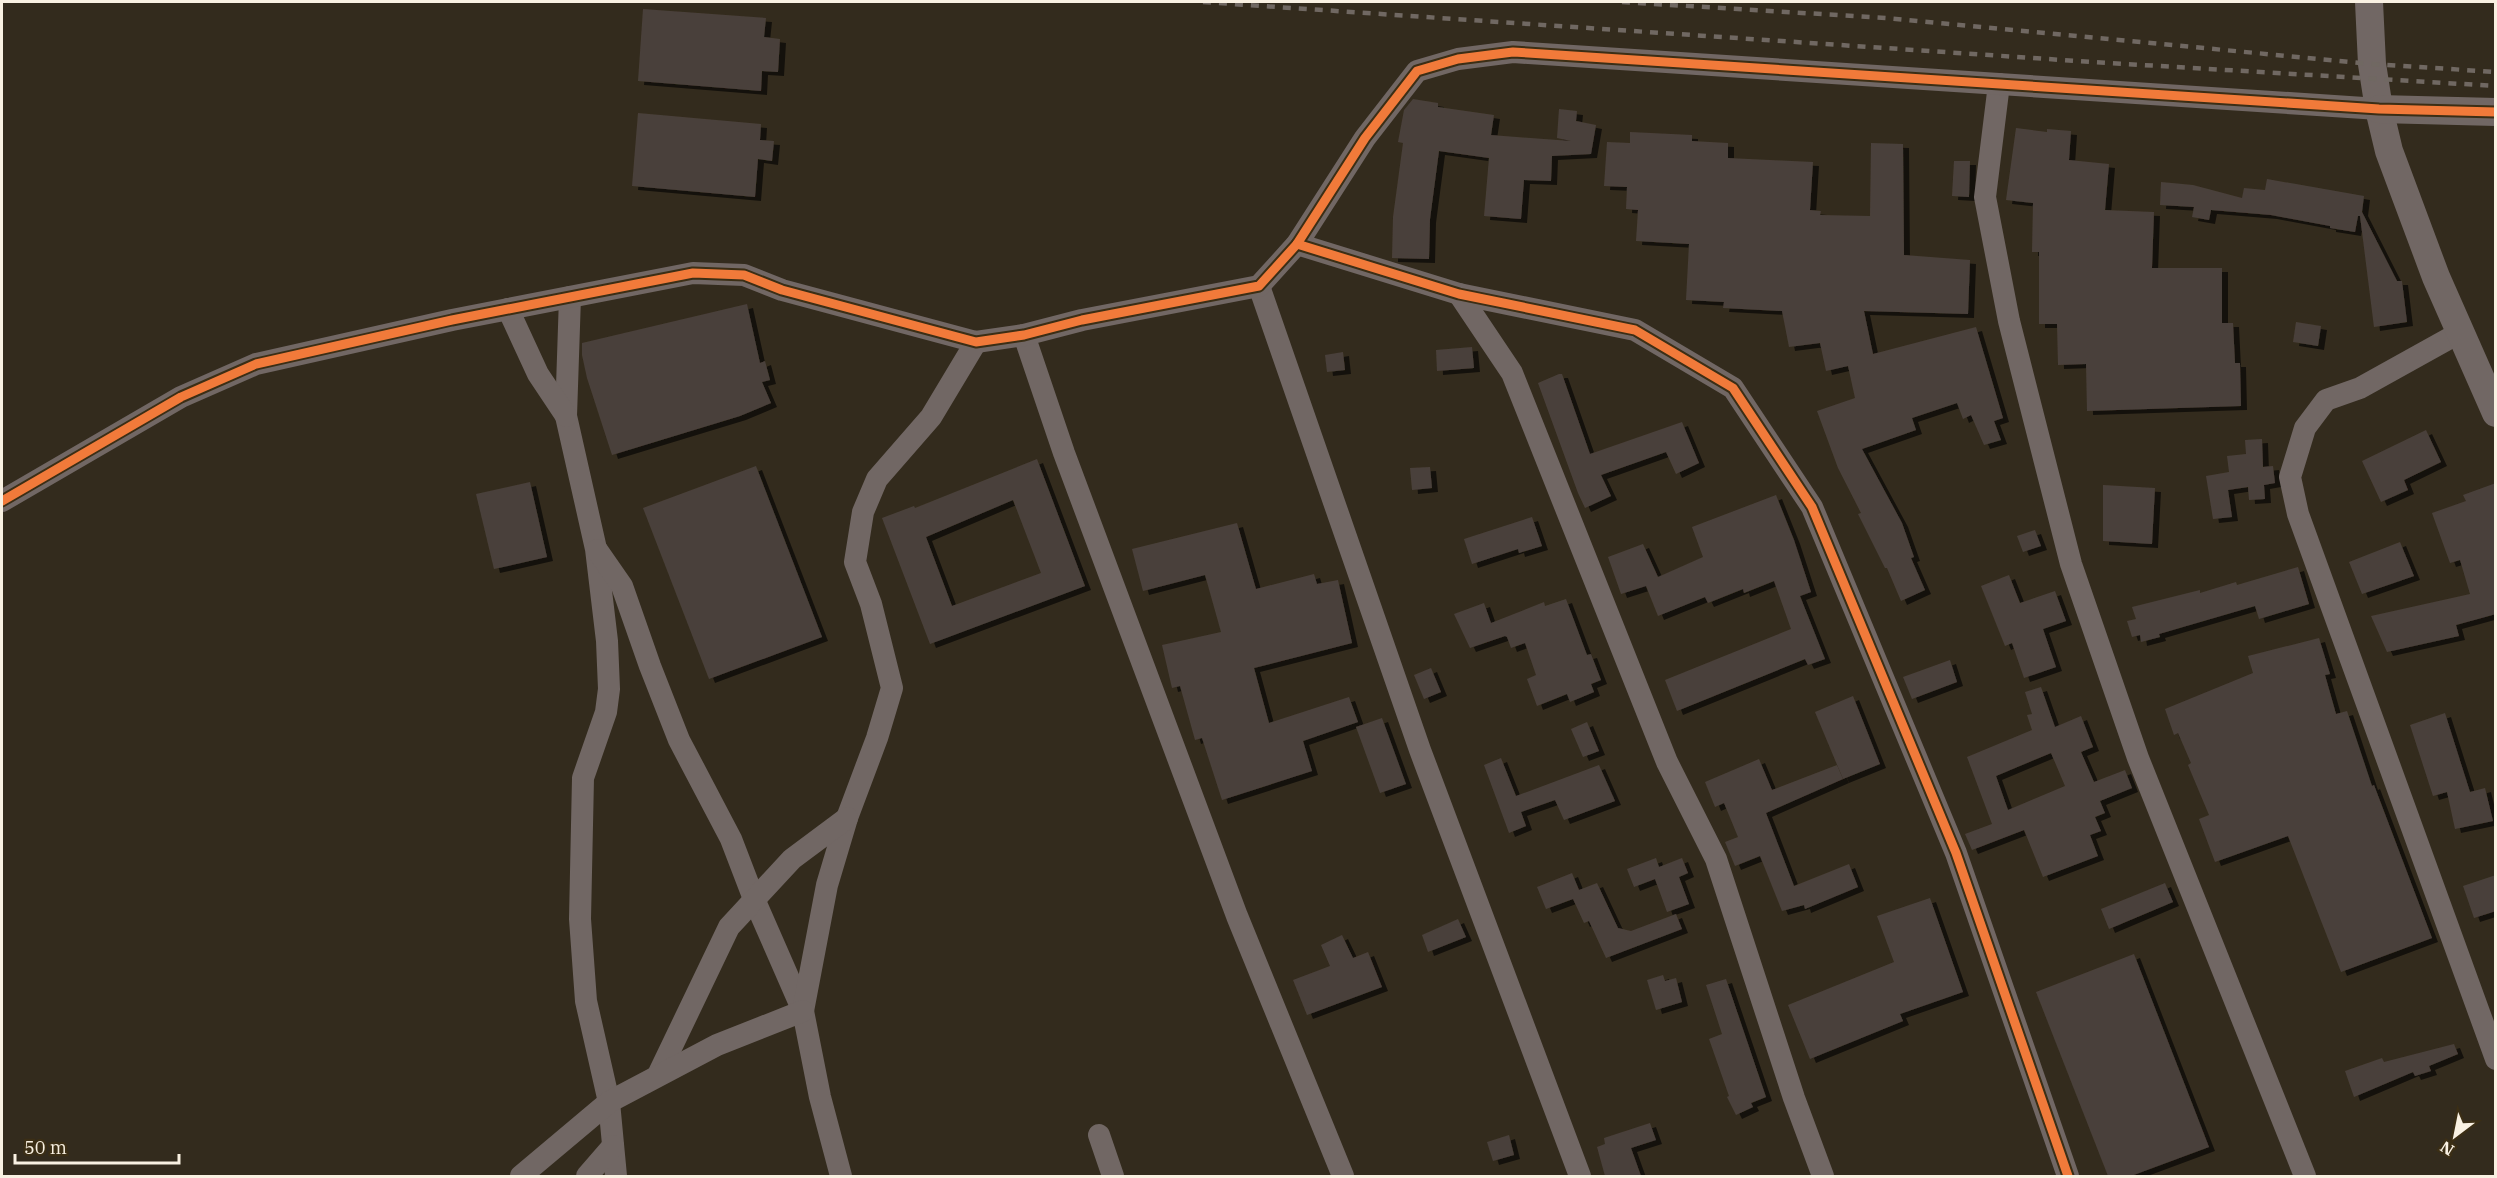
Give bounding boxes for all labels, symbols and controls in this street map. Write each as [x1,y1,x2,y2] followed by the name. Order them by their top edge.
[2425,1106,2485,1166] north arrow
[15,1127,178,1165] scale bar
[24,1136,67,1159] text: 50 m
[2436,1137,2458,1161] text: N

